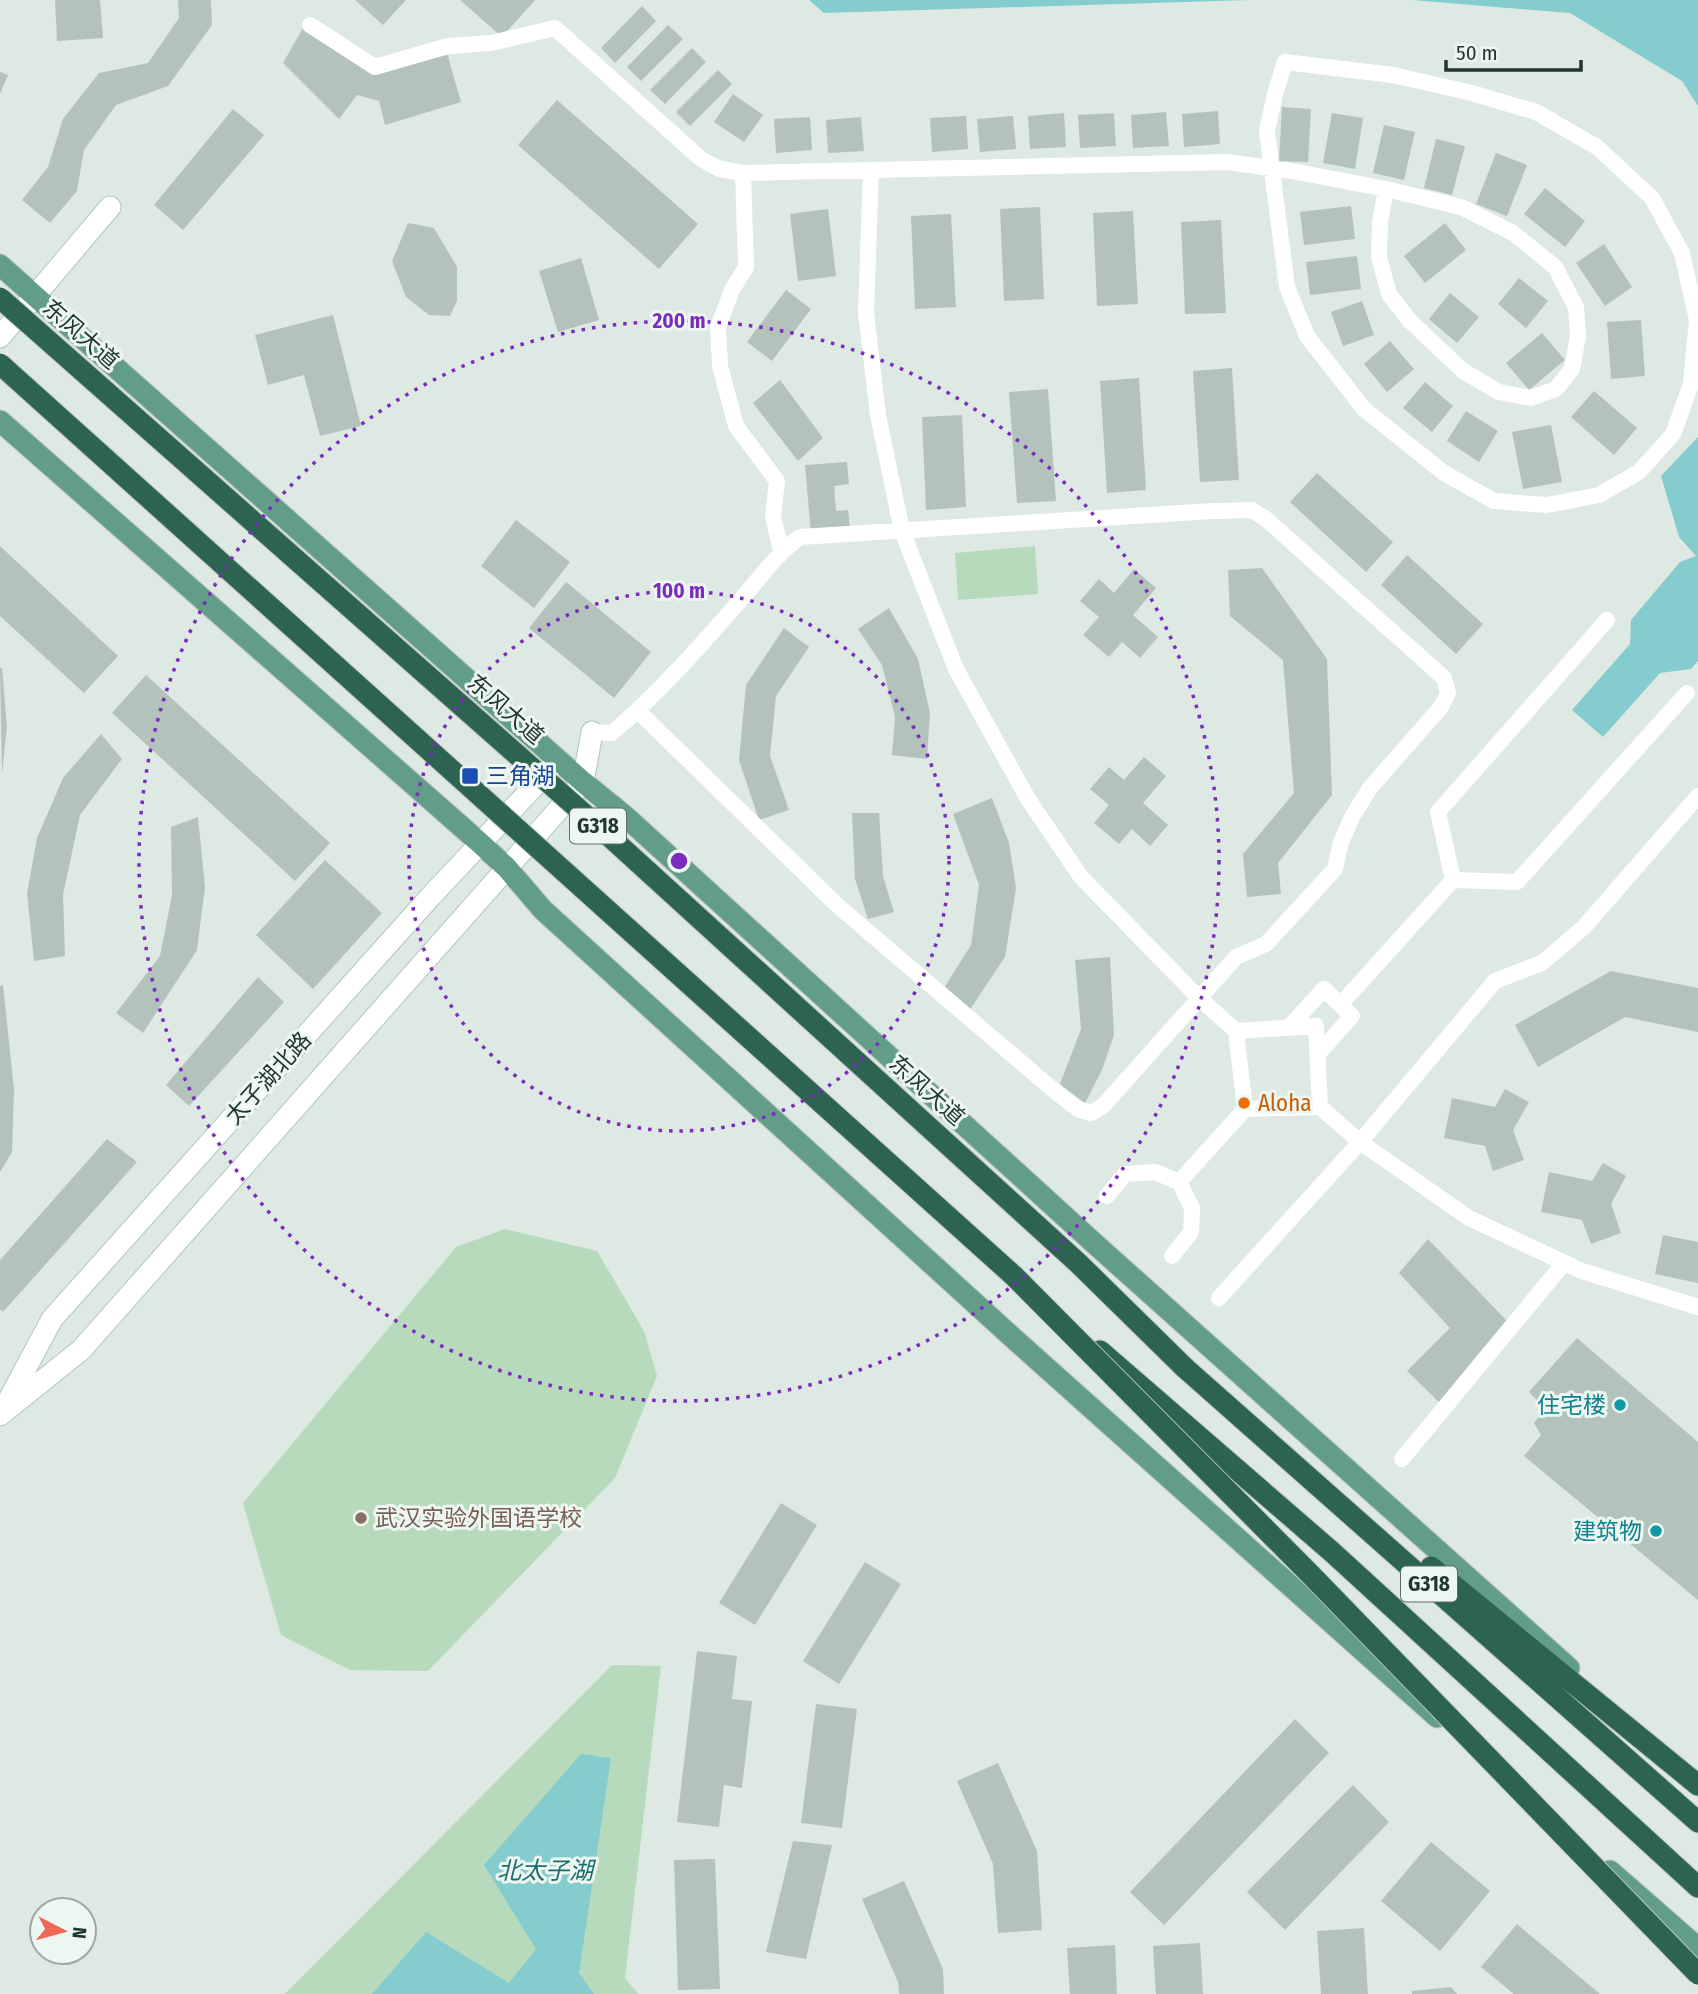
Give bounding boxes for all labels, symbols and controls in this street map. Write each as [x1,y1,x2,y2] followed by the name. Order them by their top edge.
[1446,28,1581,72] scale bar
[1456,40,1498,66] text: 50 m
[37,293,125,375] street label: 东风大道
[651,308,706,334] text: 200 m
[653,578,705,604] text: 100 m
[462,668,550,750] street label: 东风大道
[486,762,555,790] place label: 三角湖
[460,766,480,786] marker: 三角湖
[570,808,626,844] road number: G318
[667,849,691,873] centre of rings
[219,1026,317,1130] street label: 太子湖北路
[883,1049,971,1131] street label: 东风大道
[1258,1089,1312,1117] place label: Aloha
[1236,1095,1252,1111] marker: Aloha
[1537,1391,1606,1419] place label: 住宅楼
[1612,1397,1628,1413] marker: 住宅楼
[375,1504,582,1532] place label: 武汉实验外国语学校
[353,1510,369,1526] marker: 武汉实验外国语学校
[1573,1517,1642,1545] place label: 建筑物
[1648,1523,1664,1539] marker: 建筑物
[1401,1566,1457,1602] road number: G318
[497,1857,597,1885] water label: 北太子湖
[28,1896,98,1966] north arrow
[67,1926,91,1940] text: N

